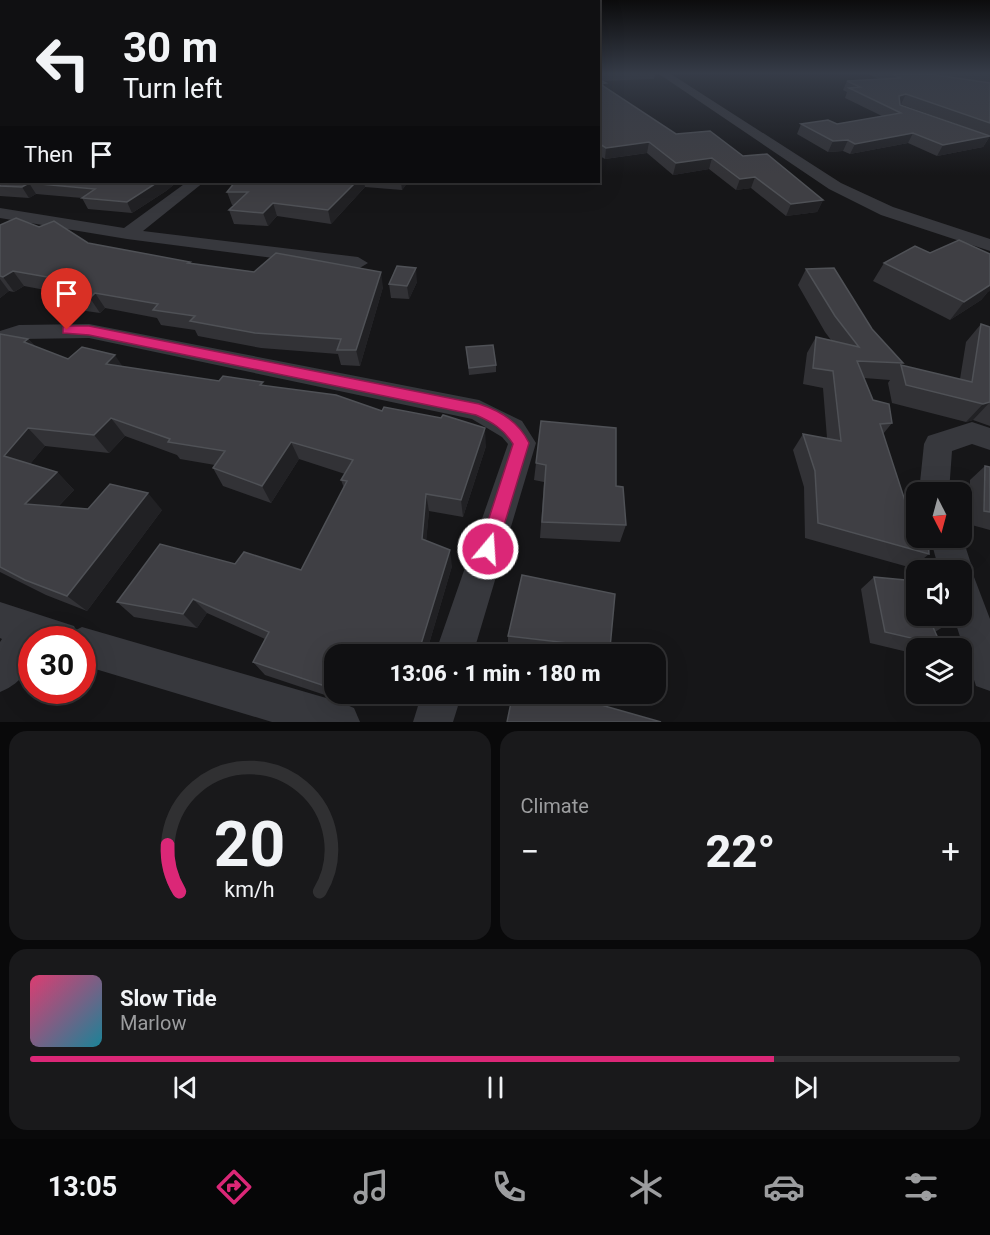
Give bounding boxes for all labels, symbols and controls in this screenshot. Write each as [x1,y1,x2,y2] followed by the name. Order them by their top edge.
[123,23,218,72] text: 30 m
[24,24,102,102] icon: left
[123,73,223,105] text: Turn left
[85,138,118,171] icon: arrive
[24,142,73,167] text: Then
[41,268,92,330] pin
[50,277,83,310] icon: arrive
[906,482,972,548] north arrow
[906,482,972,704] map controls
[456,517,520,581] position arrow
[906,560,972,626] button: sound
[18,626,96,704] speed limit sign: 30
[906,638,972,704] button: layers
[390,661,600,686] text: 13:06 · 1 min · 180 m
[521,794,589,818] text: Climate
[214,808,286,881] text: 20
[706,825,775,878] text: 22°
[521,832,539,871] text: −
[941,832,960,871] text: +
[225,878,275,903] text: km/h
[120,986,217,1011] text: Slow Tide
[120,1011,186,1035] text: Marlow
[169,1071,202,1104] icon: previous
[479,1071,512,1104] icon: pause
[789,1071,822,1104] icon: next
[213,1166,255,1208] icon: directions
[350,1166,392,1208] icon: music
[488,1166,530,1208] icon: phone
[625,1166,667,1208] icon: climate
[763,1166,805,1208] icon: car
[900,1166,942,1208] icon: filters
[48,1171,117,1203] text: 13:05

